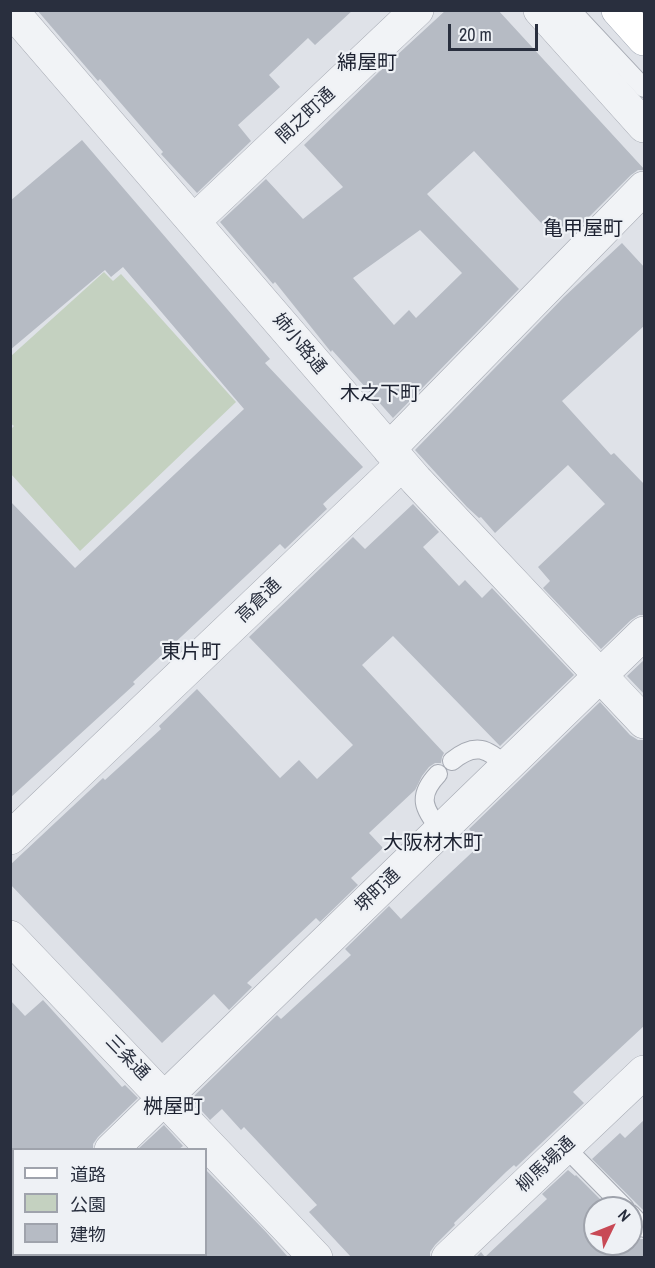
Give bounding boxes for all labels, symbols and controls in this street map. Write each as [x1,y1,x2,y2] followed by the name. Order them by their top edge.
[451,12,541,50] scale bar
[459,22,492,47] text: 20 m
[337,52,397,76] district label: 綿屋町
[272,84,340,148] street label: 間之町通
[543,218,623,242] district label: 亀甲屋町
[268,309,330,379] street label: 姉小路通
[340,383,420,407] district label: 木之下町
[232,574,286,628] street label: 高倉通
[161,641,221,665] district label: 東片町
[383,832,483,856] district label: 大阪材木町
[351,864,405,918] street label: 堺町通
[100,1031,154,1085] street label: 三条通
[143,1096,203,1120] district label: 桝屋町
[512,1133,580,1197] street label: 柳馬場通
[12,1148,207,1256] legend
[70,1162,106,1187] text: 道路
[70,1192,106,1217] text: 公園
[583,1196,643,1256] north arrow
[613,1204,636,1226] text: N
[70,1222,106,1247] text: 建物

